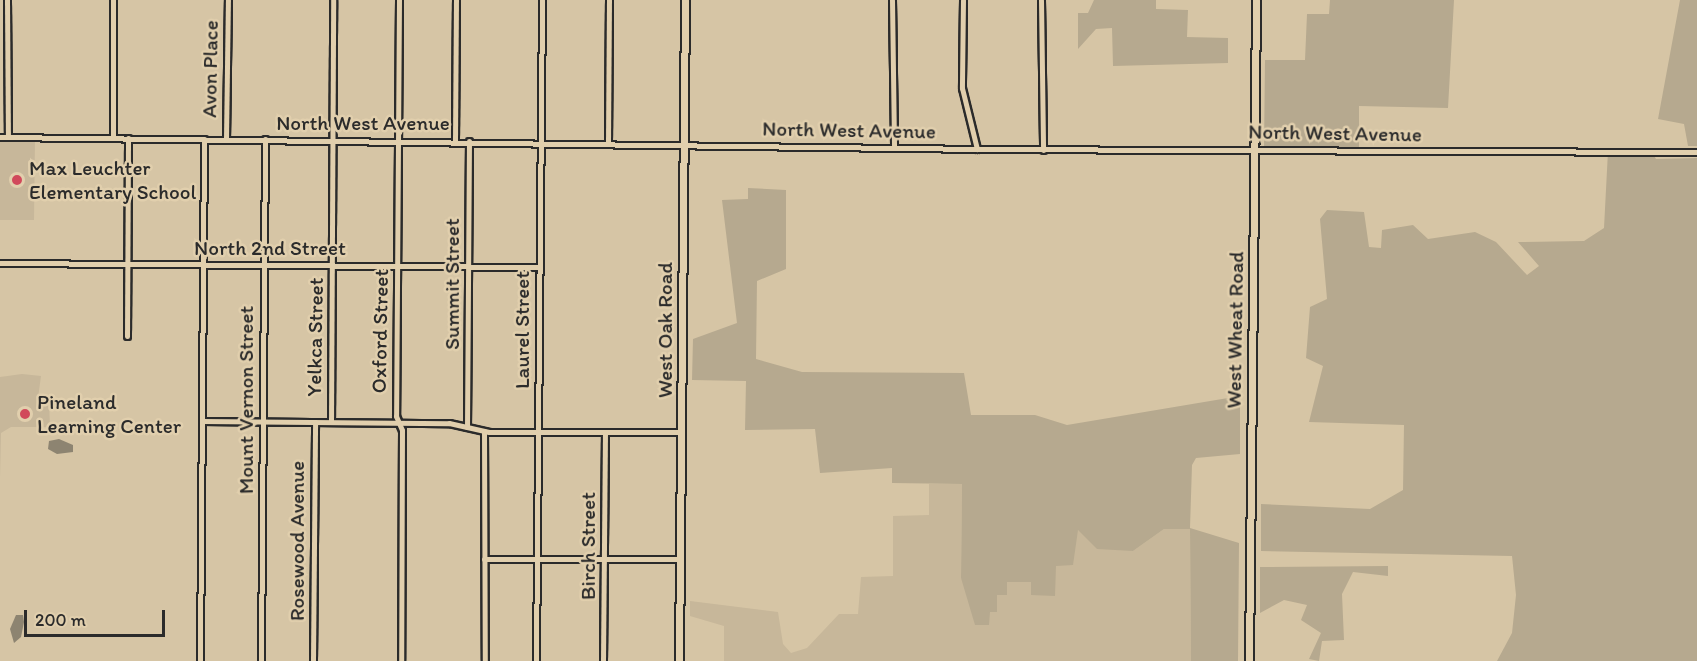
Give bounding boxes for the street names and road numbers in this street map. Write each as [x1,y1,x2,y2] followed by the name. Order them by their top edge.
[197,20,223,118] street label: Avon Place
[277,110,449,136] street label: North West Avenue
[763,116,935,144] street label: North West Avenue
[1249,119,1421,147] street label: North West Avenue
[439,218,465,350] street label: Summit Street
[194,235,346,261] street label: North 2nd Street
[1221,251,1249,409] street label: West Wheat Road
[652,262,678,398] street label: West Oak Road
[366,269,394,393] street label: Oxford Street
[509,271,535,389] street label: Laurel Street
[301,277,329,397] street label: Yelkca Street
[233,306,259,494] street label: Mount Vernon Street
[284,461,310,621] street label: Rosewood Avenue
[575,492,601,600] street label: Birch Street

